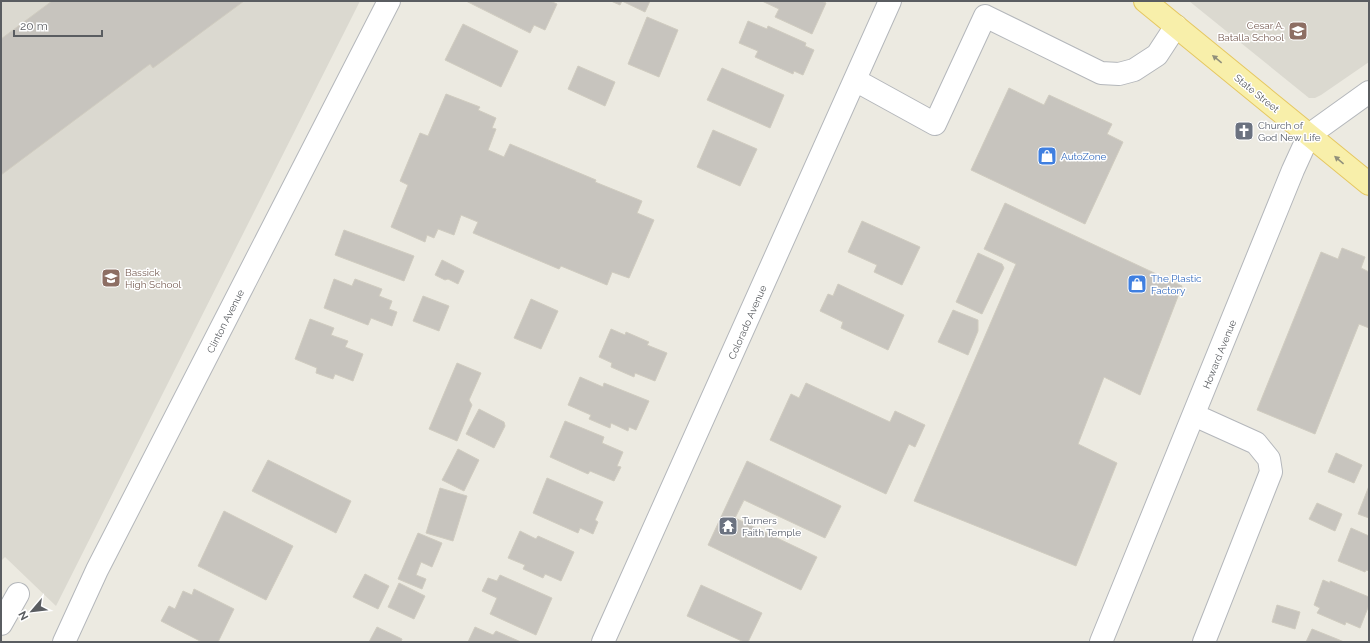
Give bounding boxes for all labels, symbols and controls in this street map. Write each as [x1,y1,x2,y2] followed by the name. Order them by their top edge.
[14,12,102,38] scale bar
[20,19,48,33] text: 20 m
[1218,20,1284,43] place label: Cesar A. Batalla School
[1287,20,1309,42] school or university icon: Cesar A. Batalla School
[1211,55,1222,64] one-way arrow
[1232,72,1282,115] street label: State Street
[1233,120,1255,142] church icon: Church of God New Life
[1258,120,1321,143] place label: Church of God New Life
[1036,145,1058,167] shop icon: AutoZone
[1061,151,1107,162] place label: AutoZone
[1334,155,1344,164] one-way arrow
[100,267,122,289] school or university icon: Bassick High School
[125,267,181,290] place label: Bassick High School
[1126,273,1148,295] shop icon: The Plastic Factory
[1151,273,1202,296] place label: The Plastic Factory
[726,283,769,361] street label: Colorado Avenue
[205,287,246,355] street label: Clinton Avenue
[1201,318,1238,390] street label: Howard Avenue
[717,515,739,537] temple icon: Turners Faith Temple
[742,515,801,538] place label: Turners Faith Temple
[12,591,52,631] north arrow
[16,609,31,622] text: N

